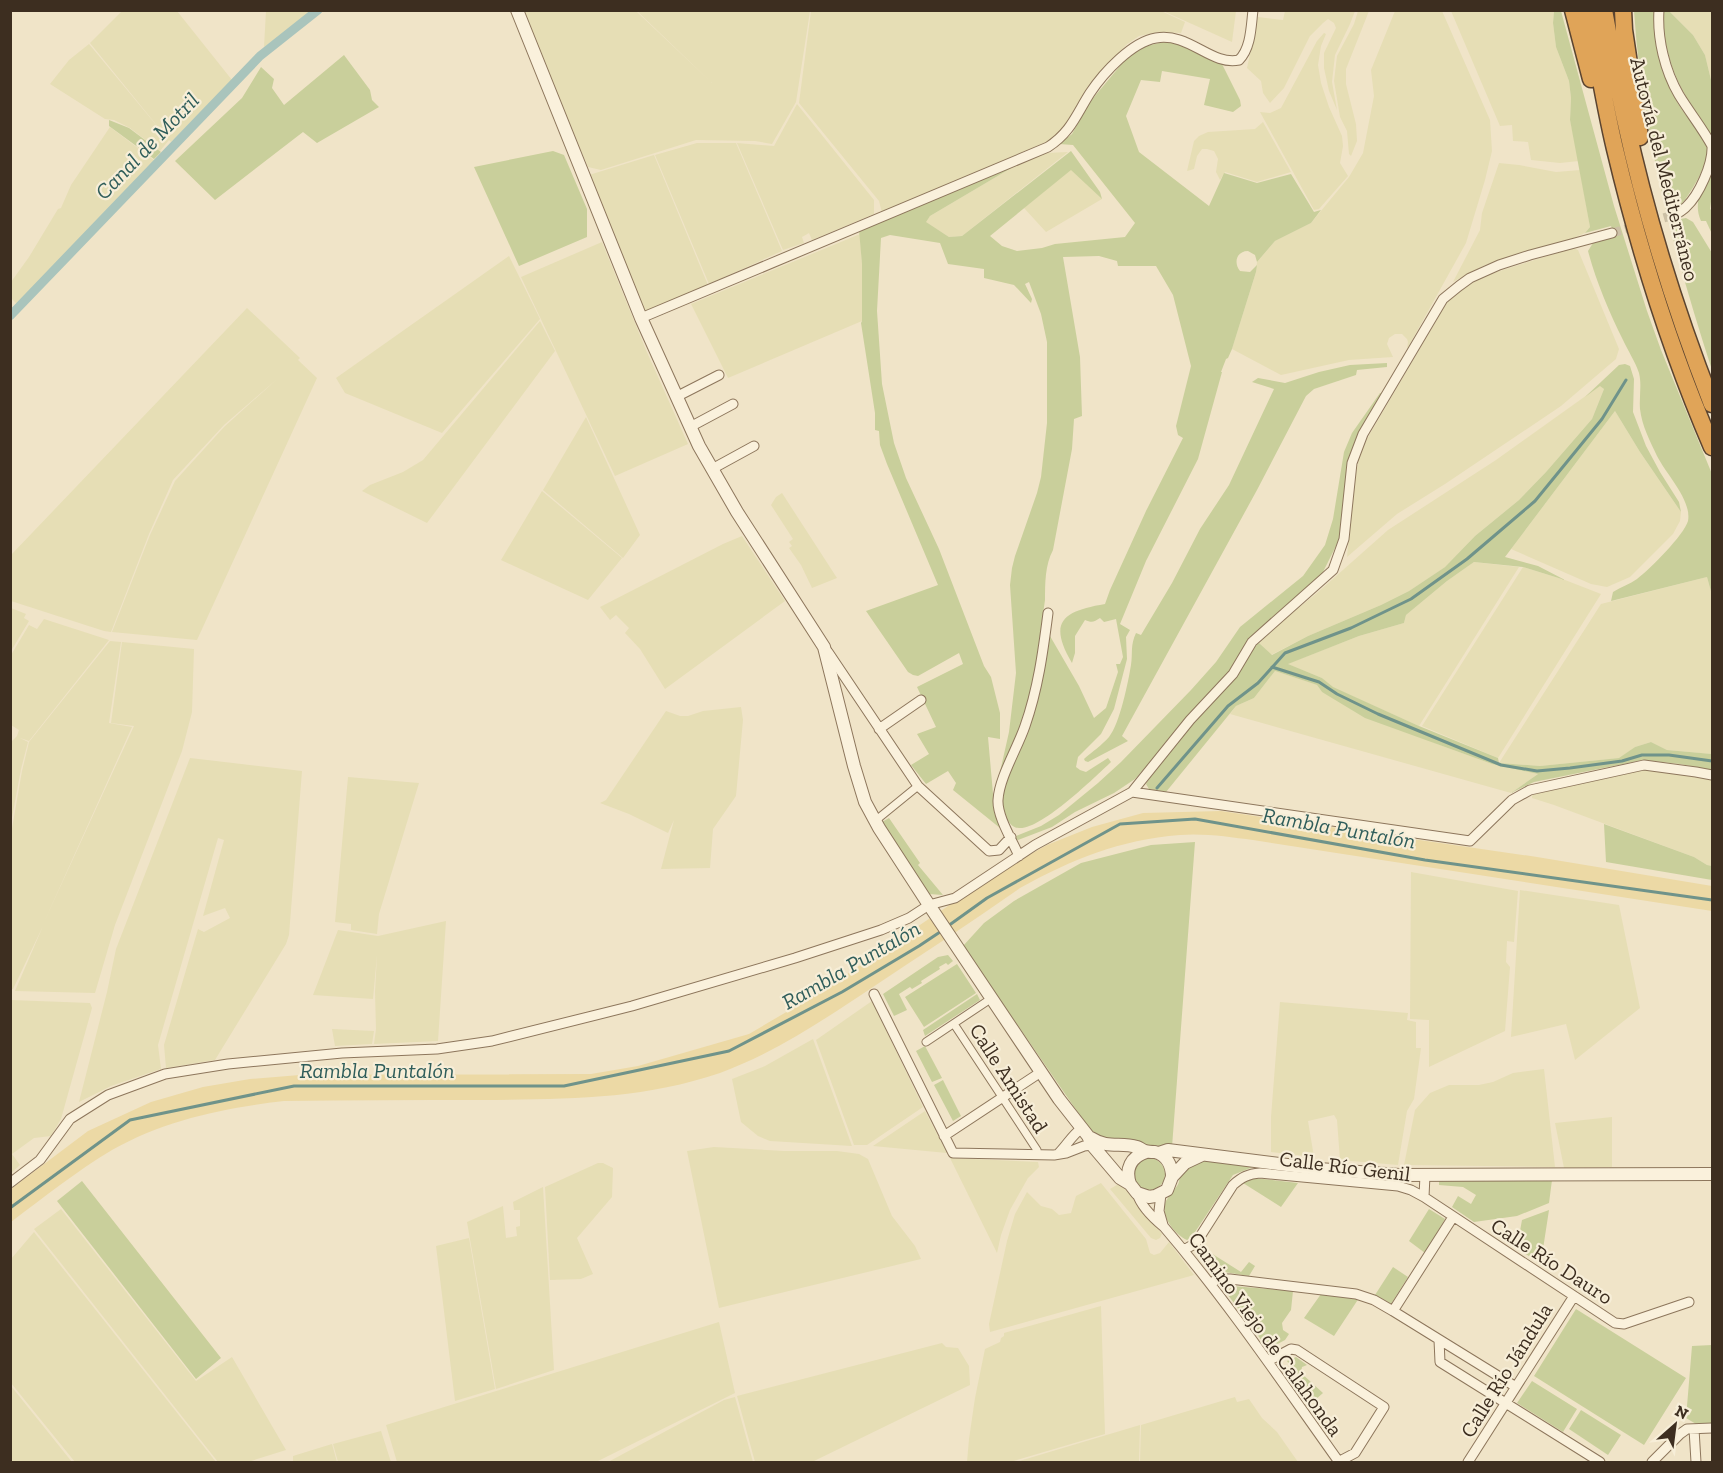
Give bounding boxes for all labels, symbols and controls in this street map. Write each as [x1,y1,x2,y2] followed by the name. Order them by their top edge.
[1625,54,1705,284] street label: Autovía del Mediterráneo
[89,87,205,205] water label: Canal de Motril
[1260,801,1418,855] water label: Rambla Puntalón
[777,915,925,1015] water label: Rambla Puntalón
[964,1019,1054,1138] street label: Calle Amistad
[299,1057,455,1084] water label: Rambla Puntalón
[1278,1146,1412,1186] street label: Calle Río Genil
[1486,1212,1618,1310] street label: Calle Río Dauro
[1183,1227,1348,1442] street label: Camino Viejo de Calahonda
[1455,1298,1557,1442] street label: Calle Río Jándula
[1645,1395,1705,1455] north arrow
[1672,1401,1692,1423] text: N

